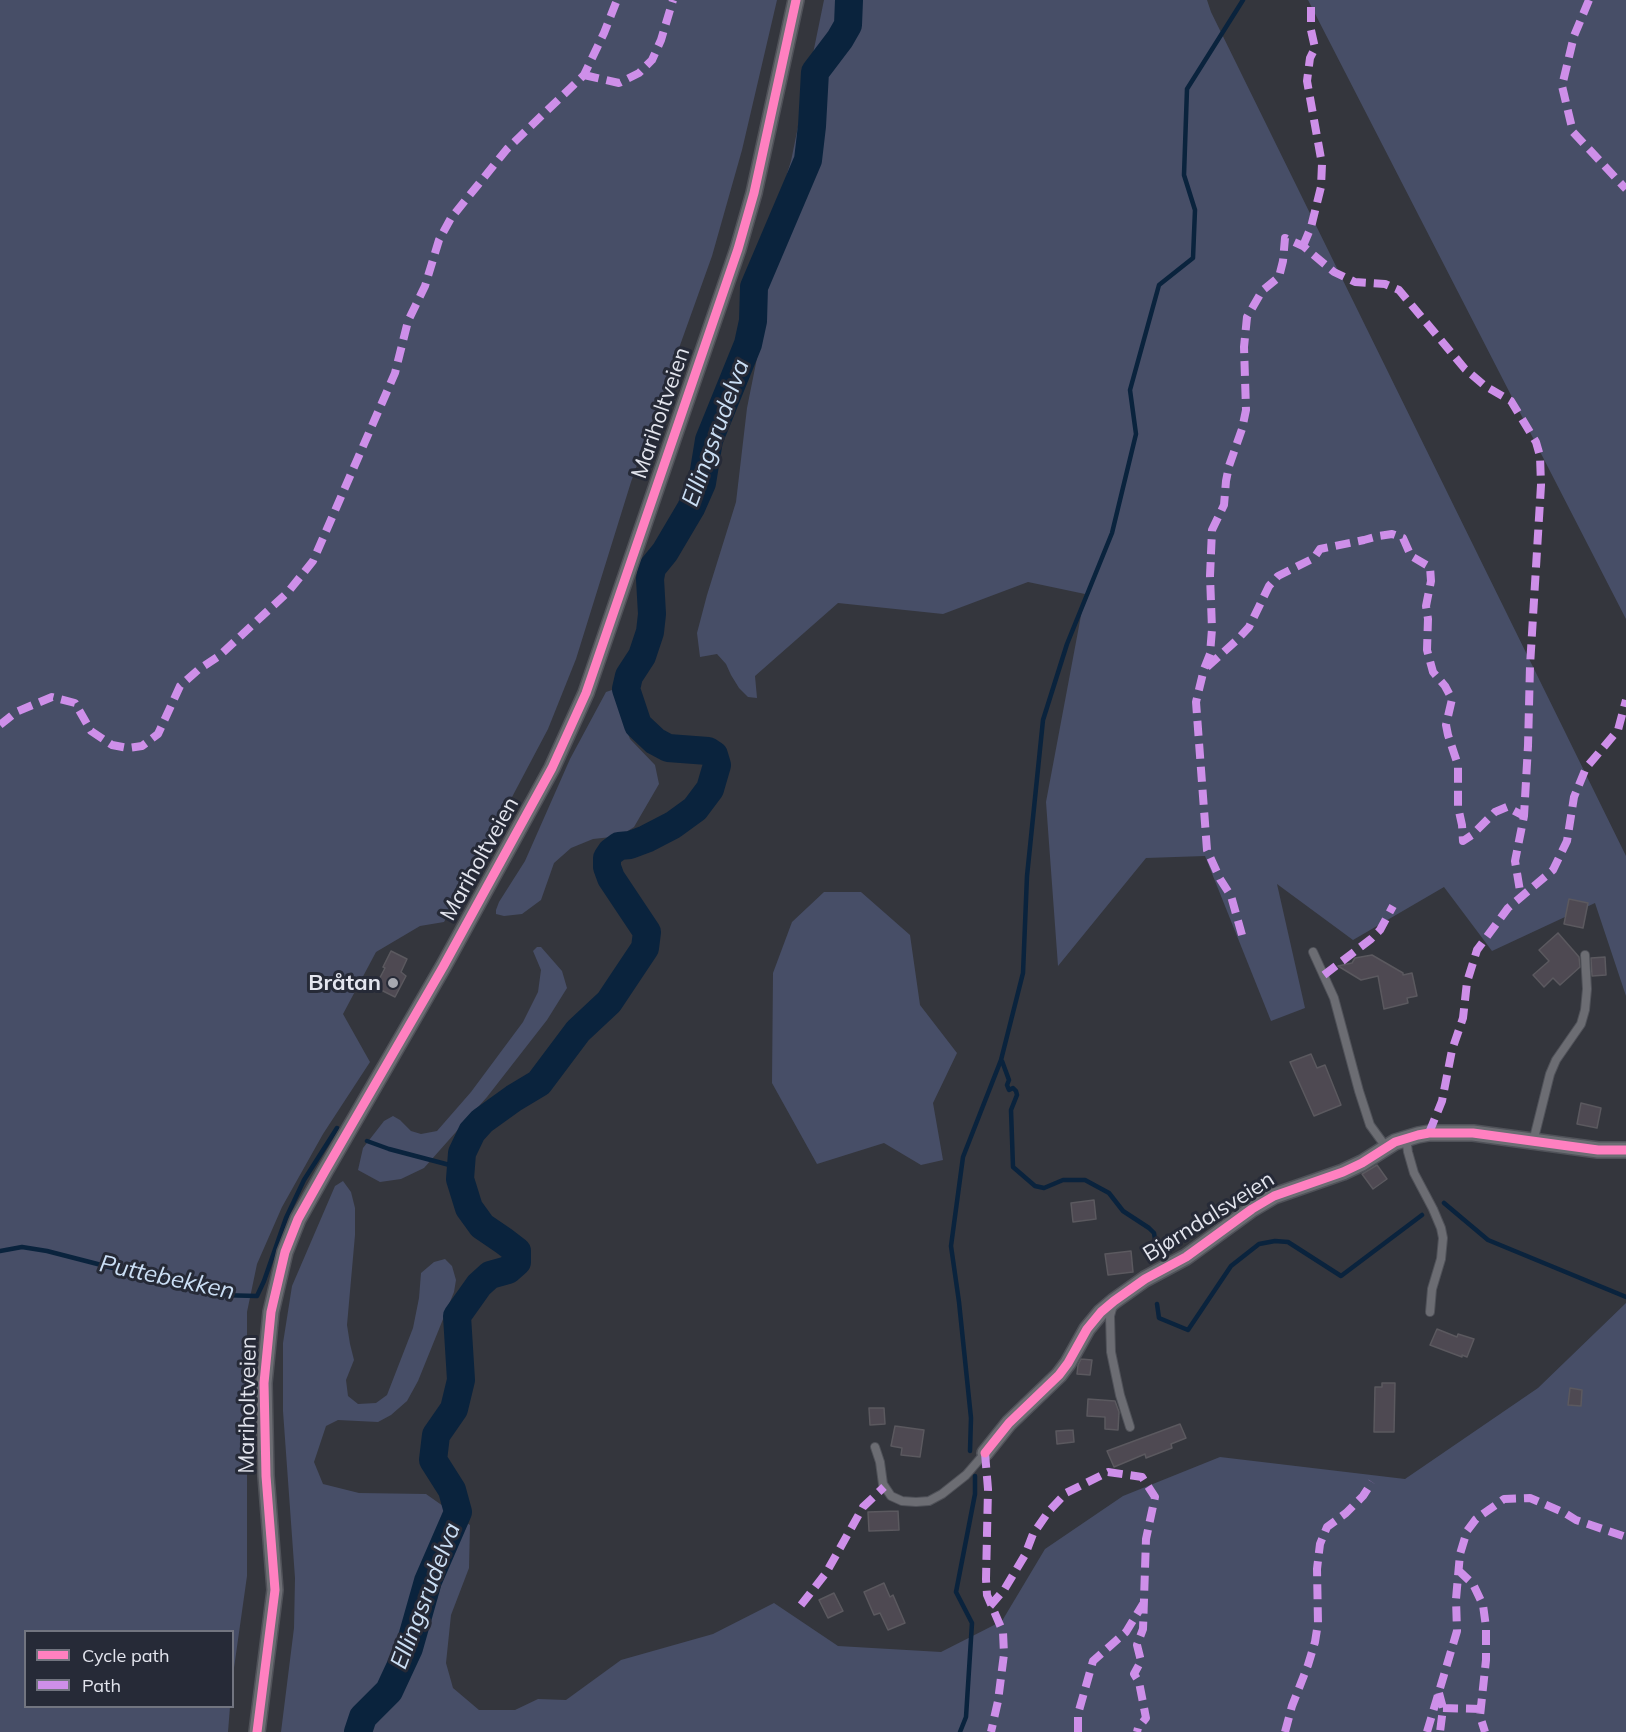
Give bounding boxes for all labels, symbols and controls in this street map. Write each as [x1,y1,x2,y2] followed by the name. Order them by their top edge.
[626,344,696,482] street label: Mariholtveien
[676,356,756,510] water label: Ellingsrudelva
[435,793,525,925] street label: Mariholtveien
[308,970,381,996] place label: Bråtan
[386,976,400,990] marker: Bråtan
[1139,1166,1279,1268] street label: Bjørndalsveien
[97,1250,237,1306] water label: Puttebekken
[234,1336,262,1474] street label: Mariholtveien
[385,1519,467,1673] water label: Ellingsrudelva
[24,1630,234,1708] legend
[82,1644,169,1667] text: Cycle path
[82,1674,121,1697] text: Path

